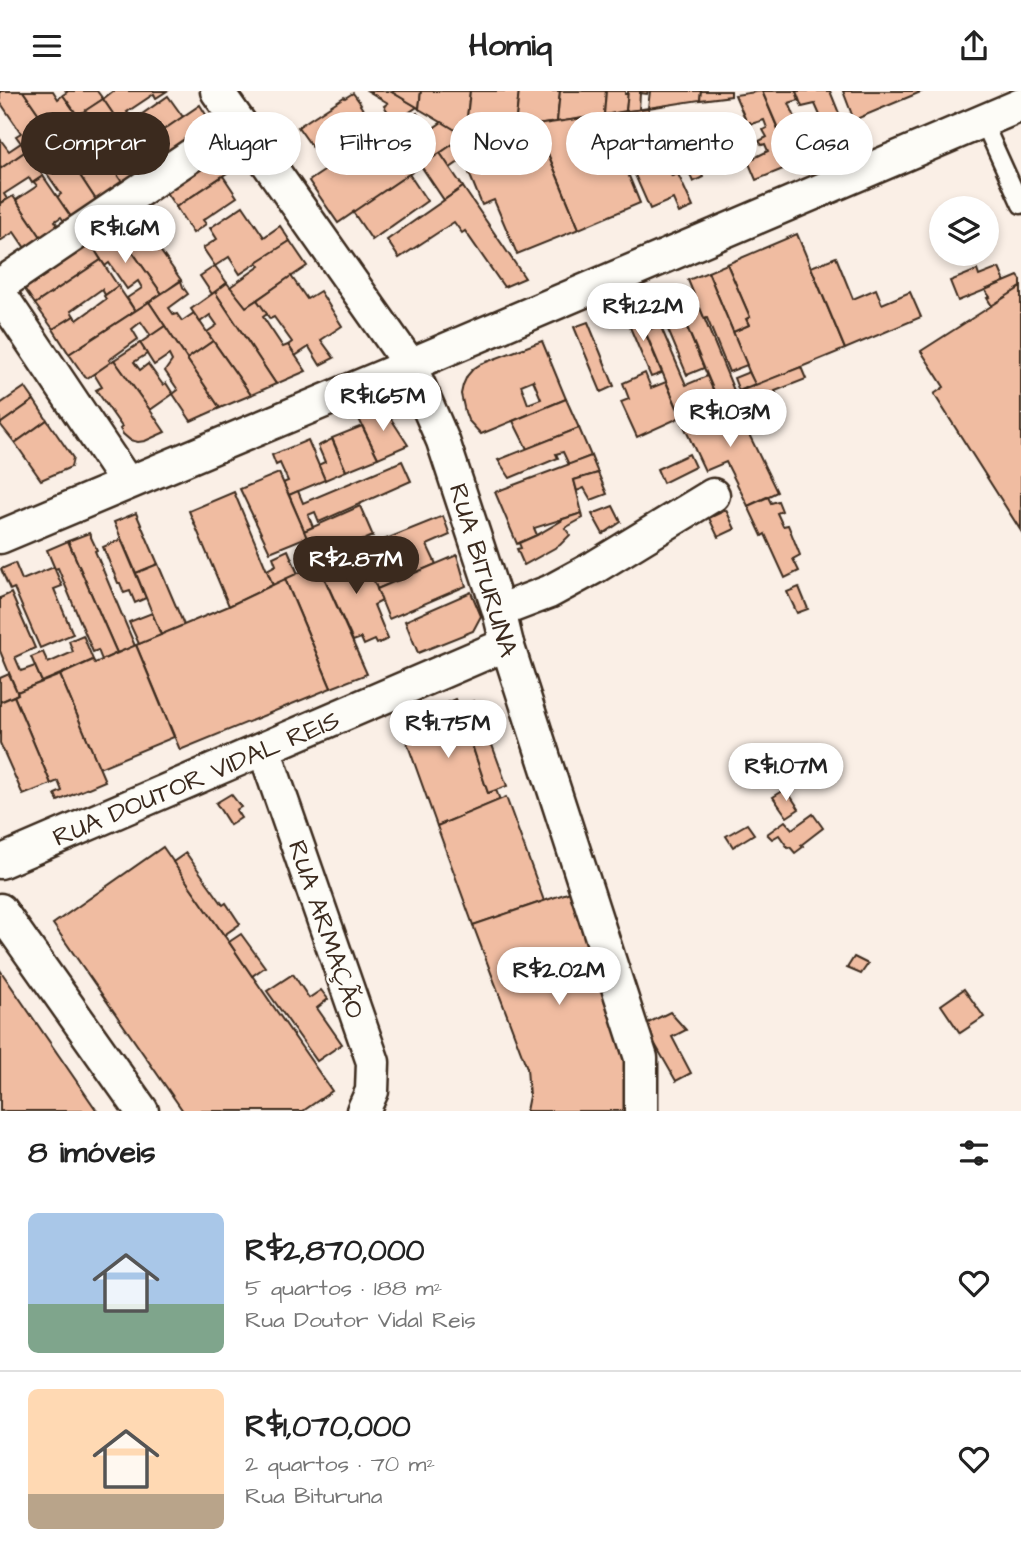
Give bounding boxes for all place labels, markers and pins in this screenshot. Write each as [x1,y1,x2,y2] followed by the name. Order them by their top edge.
[68,205,182,265] pin: R$1.6M
[578,283,708,343] pin: R$1.22M
[318,373,448,433] pin: R$1.65M
[665,389,795,449] pin: R$1.03M
[291,537,421,596] pin: R$2.87M
[383,701,513,760] pin: R$1.75M
[721,743,851,803] pin: R$1.07M
[494,947,624,1007] pin: R$2.02M

